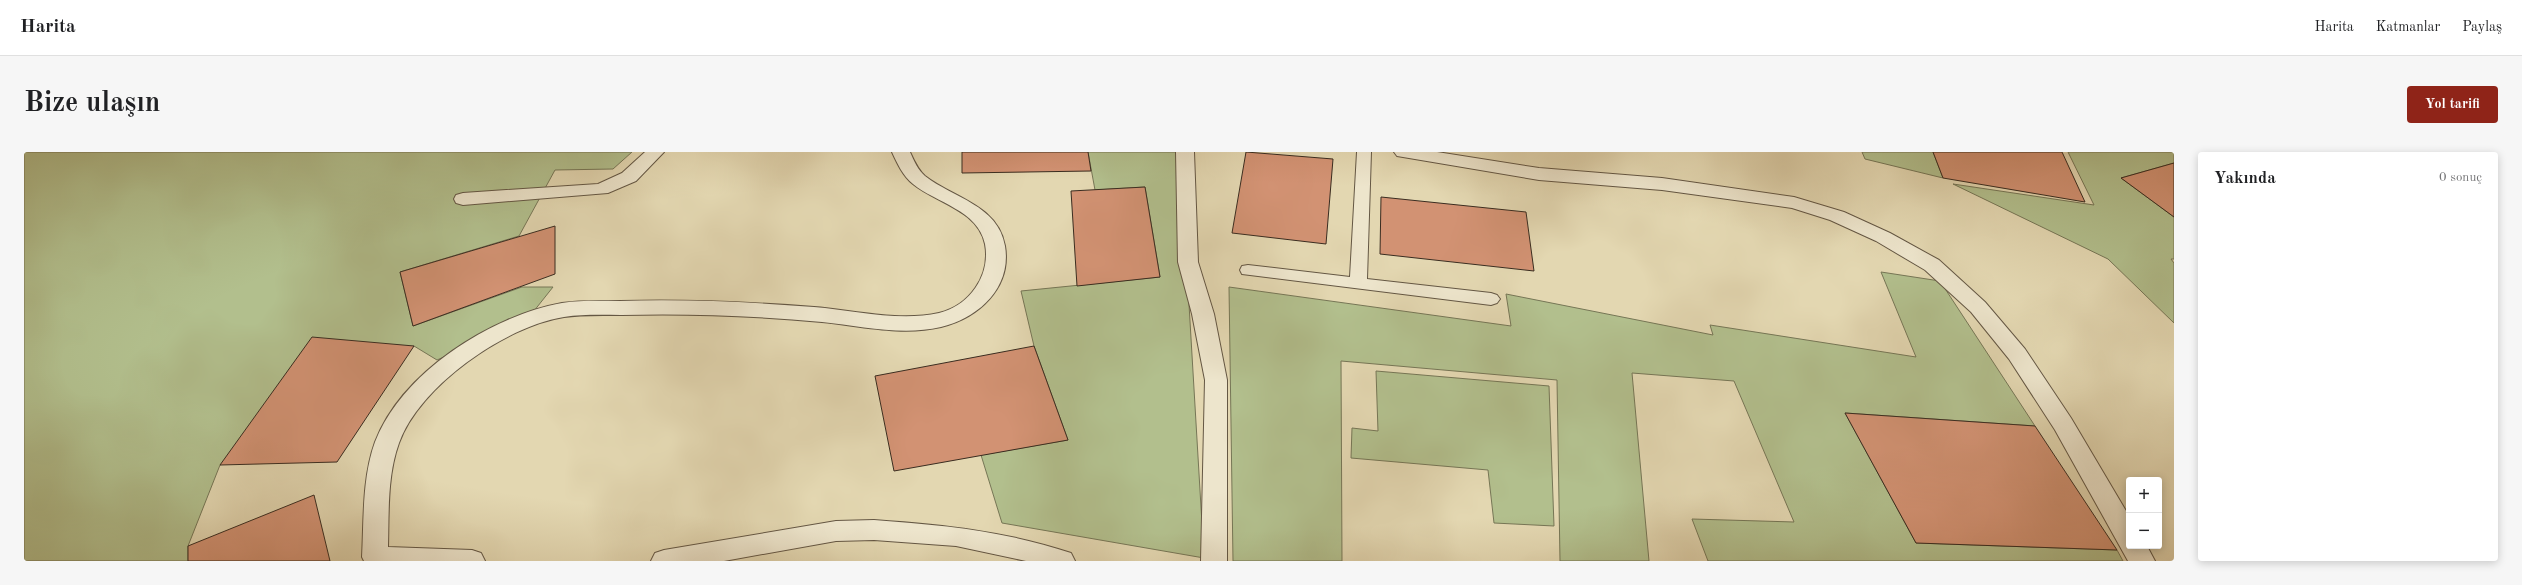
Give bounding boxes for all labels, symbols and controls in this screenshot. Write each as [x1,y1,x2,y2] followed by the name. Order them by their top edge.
[20,18,76,37] text: Harita
[2314,20,2354,34] text: Harita
[2376,20,2440,34] text: Katmanlar
[2462,20,2502,34] text: Paylaş
[2407,86,2498,123] button: Yol tarifi
[24,90,160,118] text: Bize ulaşın
[2214,170,2276,187] text: Yakında
[2439,171,2482,184] text: 0 sonuç
[2126,477,2162,549] map controls
[2126,477,2162,513] button: +
[2126,513,2162,549] button: −

